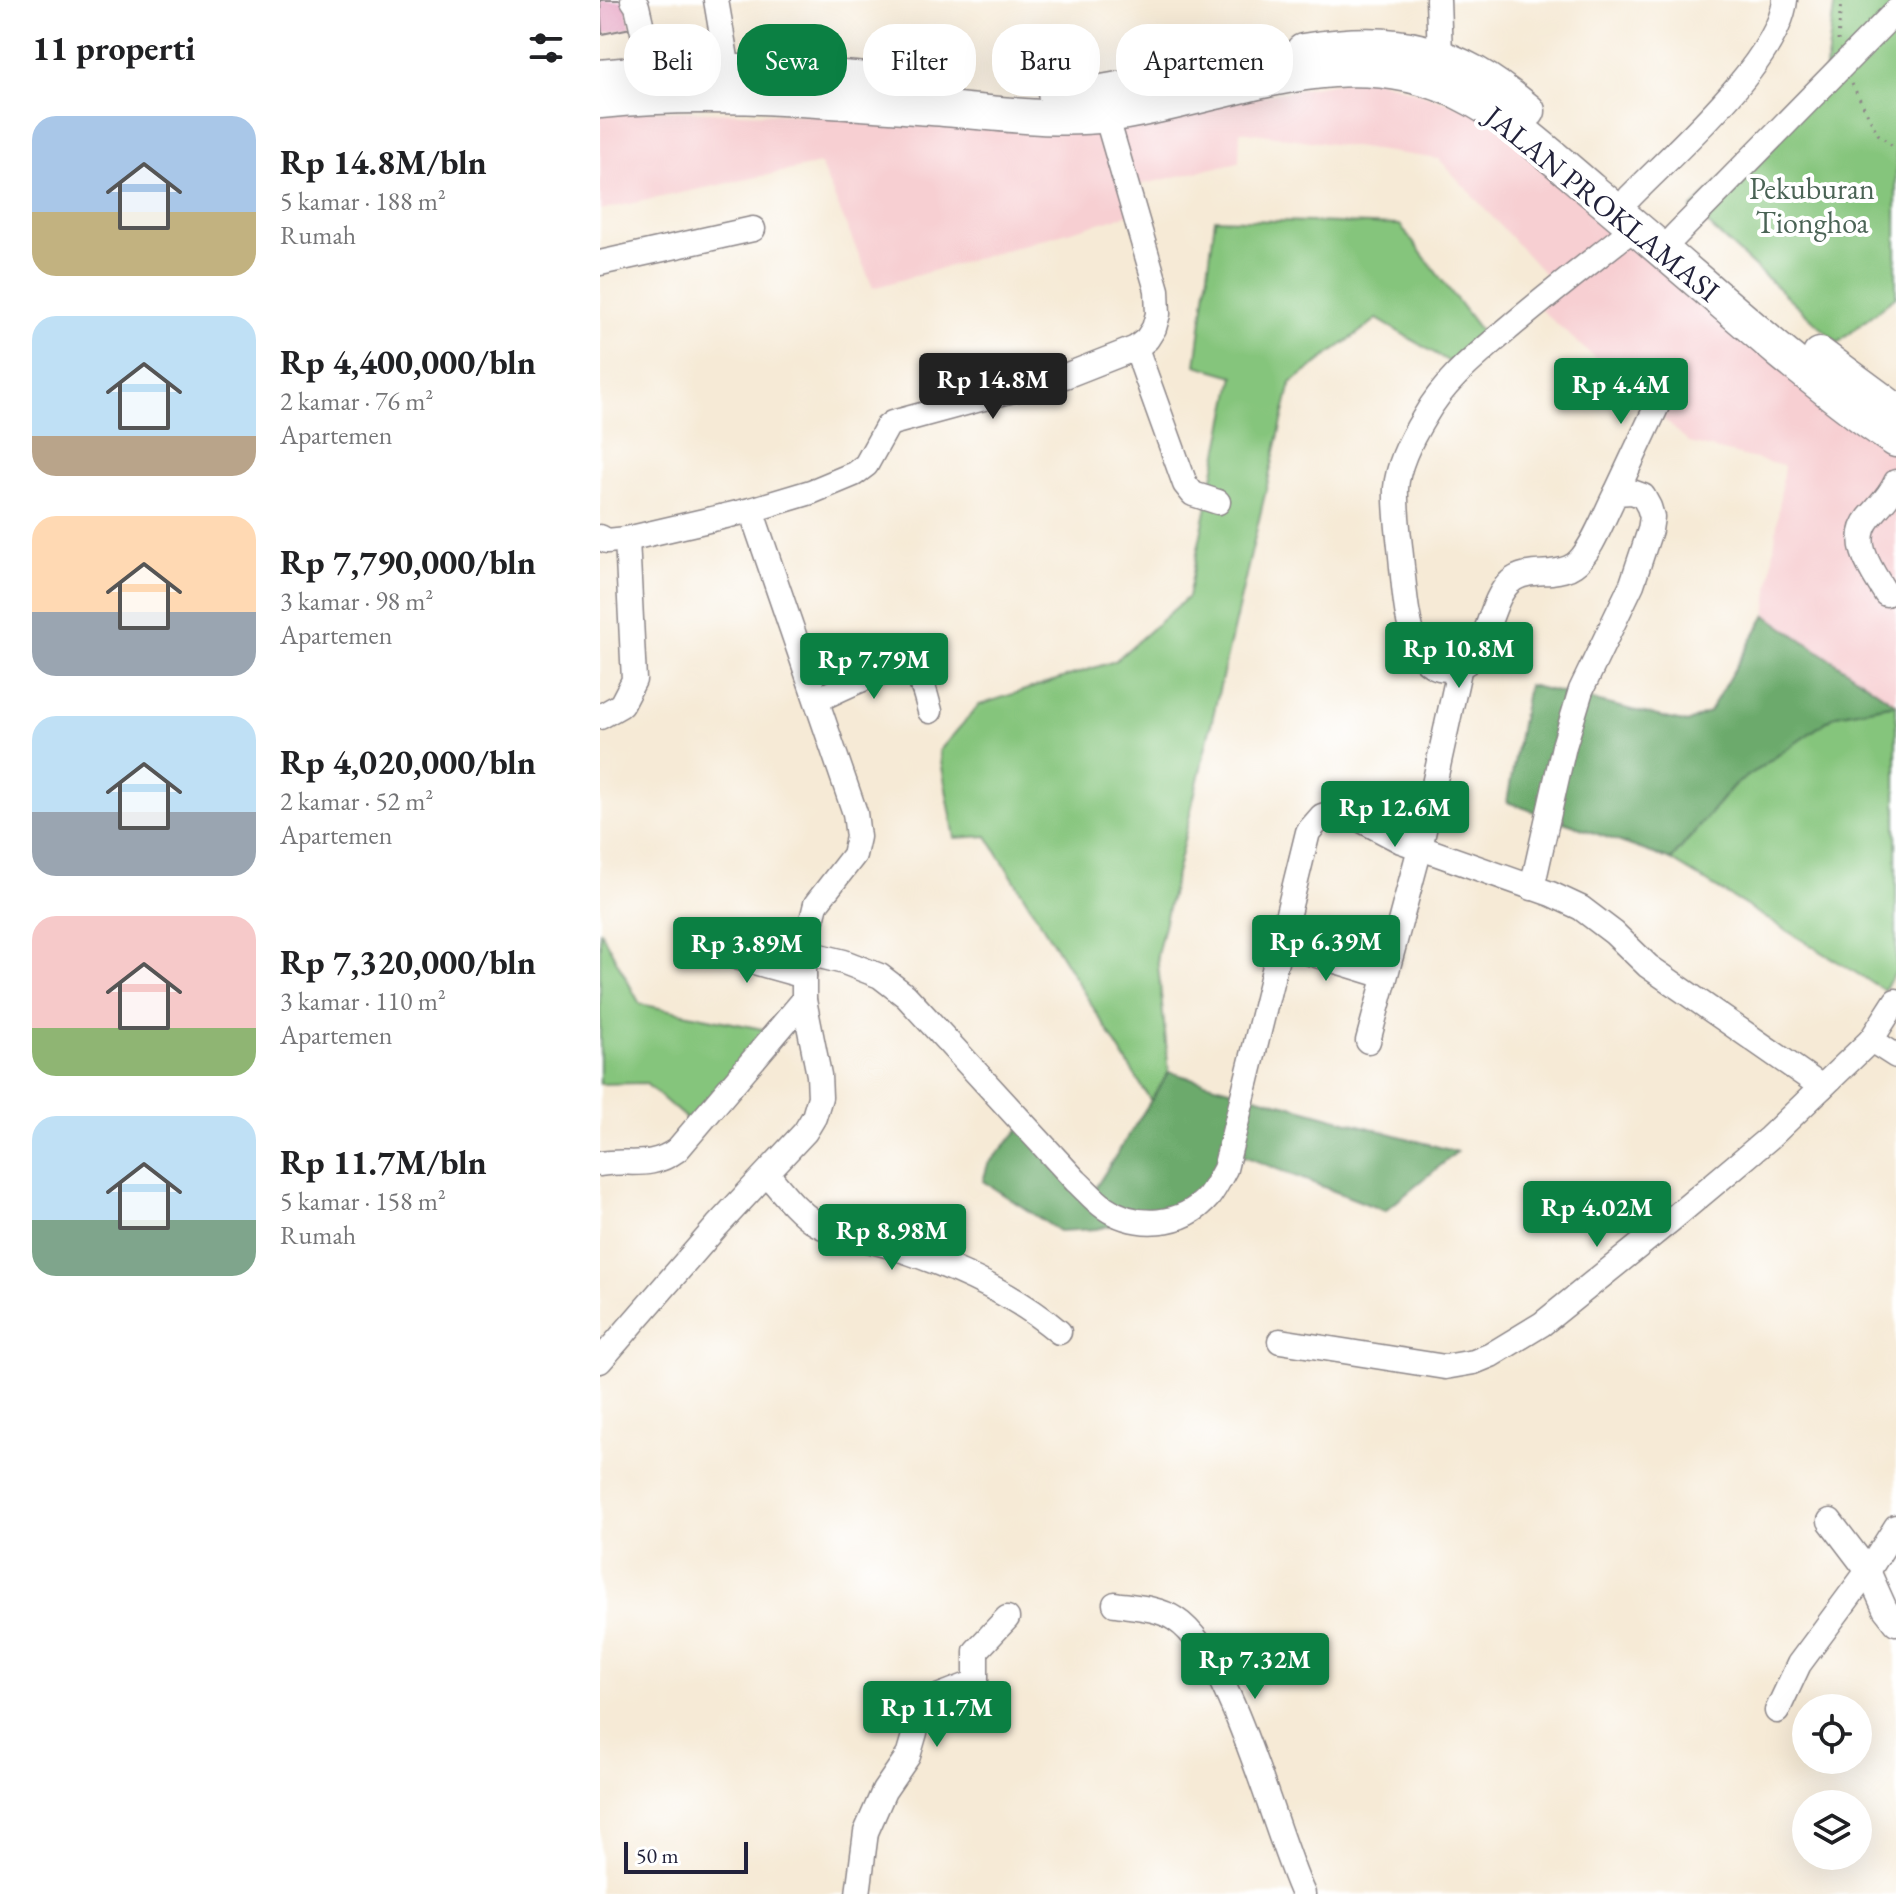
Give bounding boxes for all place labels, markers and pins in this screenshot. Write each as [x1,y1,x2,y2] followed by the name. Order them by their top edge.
[910,353,1076,421] pin: Rp 14.8M
[1547,358,1695,426] pin: Rp 4.4M
[1376,622,1542,690] pin: Rp 10.8M
[791,633,957,701] pin: Rp 7.79M
[1312,781,1478,849] pin: Rp 12.6M
[1243,915,1409,983] pin: Rp 6.39M
[664,917,830,985] pin: Rp 3.89M
[1514,1181,1680,1249] pin: Rp 4.02M
[809,1204,975,1272] pin: Rp 8.98M
[1172,1633,1338,1701] pin: Rp 7.32M
[854,1681,1020,1749] pin: Rp 11.7M

